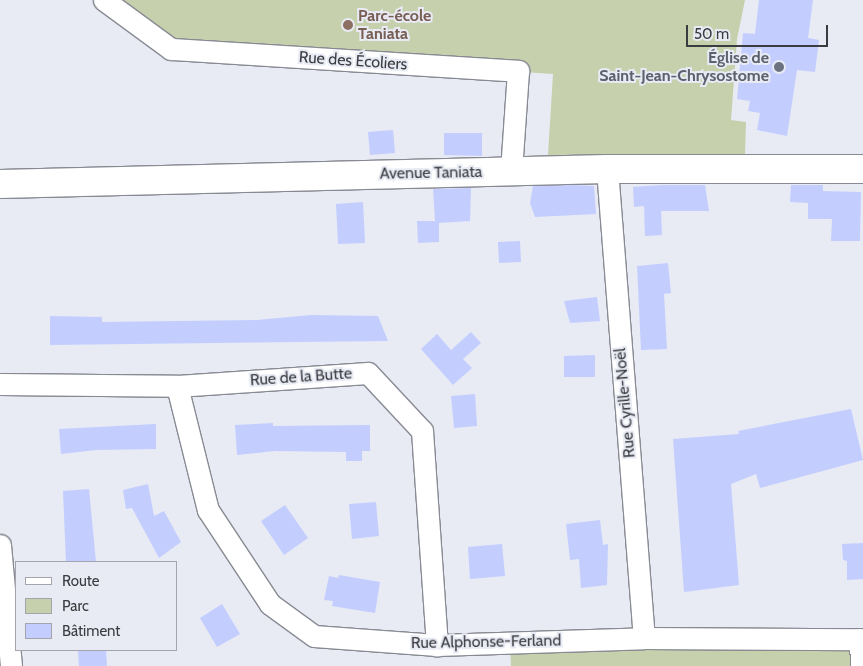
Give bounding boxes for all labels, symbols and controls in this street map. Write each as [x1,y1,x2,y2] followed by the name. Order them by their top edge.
[358,6,431,44] place label: Parc-école Taniata
[688,15,830,47] scale bar
[342,19,354,31] marker: Parc-école Taniata
[694,25,729,43] text: 50 m
[298,48,408,74] street label: Rue des Écoliers
[599,48,769,86] place label: Église de Saint-Jean-Chrysostome
[773,61,785,73] marker: Église de Saint-Jean-Chrysostome
[380,163,482,183] street label: Avenue Taniata
[611,347,639,459] street label: Rue Cyrille-Noël
[249,364,353,390] street label: Rue de la Butte
[15,561,178,651] legend
[62,572,100,590] text: Route
[62,597,89,615] text: Parc
[62,622,120,640] text: Bâtiment
[411,631,561,653] street label: Rue Alphonse-Ferland

